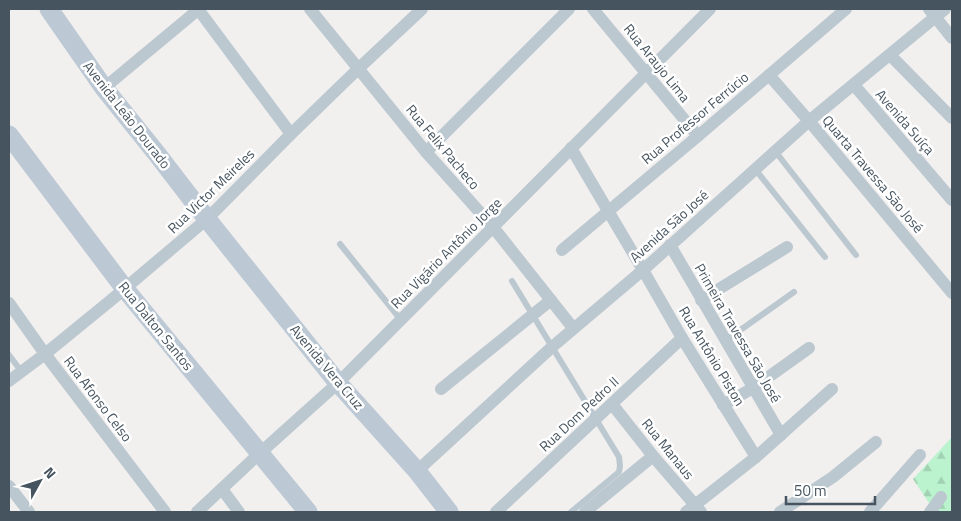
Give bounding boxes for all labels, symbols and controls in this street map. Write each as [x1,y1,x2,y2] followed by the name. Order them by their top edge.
[619,19,696,107] street label: Rua Araujo Lima
[79,56,176,173] street label: Avenida Leão Dourado
[636,66,753,169] street label: Rua Professor Ferrúcio
[871,84,940,159] street label: Avenida Suíça
[401,100,485,194] street label: Rua Felix Pacheco
[818,110,929,237] street label: Quarta Travessa São José
[162,143,259,238] street label: Rua Victor Meireles
[625,184,713,267] street label: Avenida São José
[385,192,506,313] street label: Rua Vigário Antônio Jorge
[690,259,787,406] street label: Primeira Travessa São José
[114,277,199,375] street label: Rua Dalton Santos
[674,302,751,410] street label: Rua Antônio Piston
[285,319,369,414] street label: Avenida Vera Cruz
[59,351,138,446] street label: Rua Afonso Celso
[534,371,623,456] street label: Rua Dom Pedro II
[637,414,700,484] street label: Rua Manaus
[15,456,65,506] north arrow
[39,462,62,483] text: N
[786,474,875,506] scale bar
[794,479,827,502] text: 50 m

